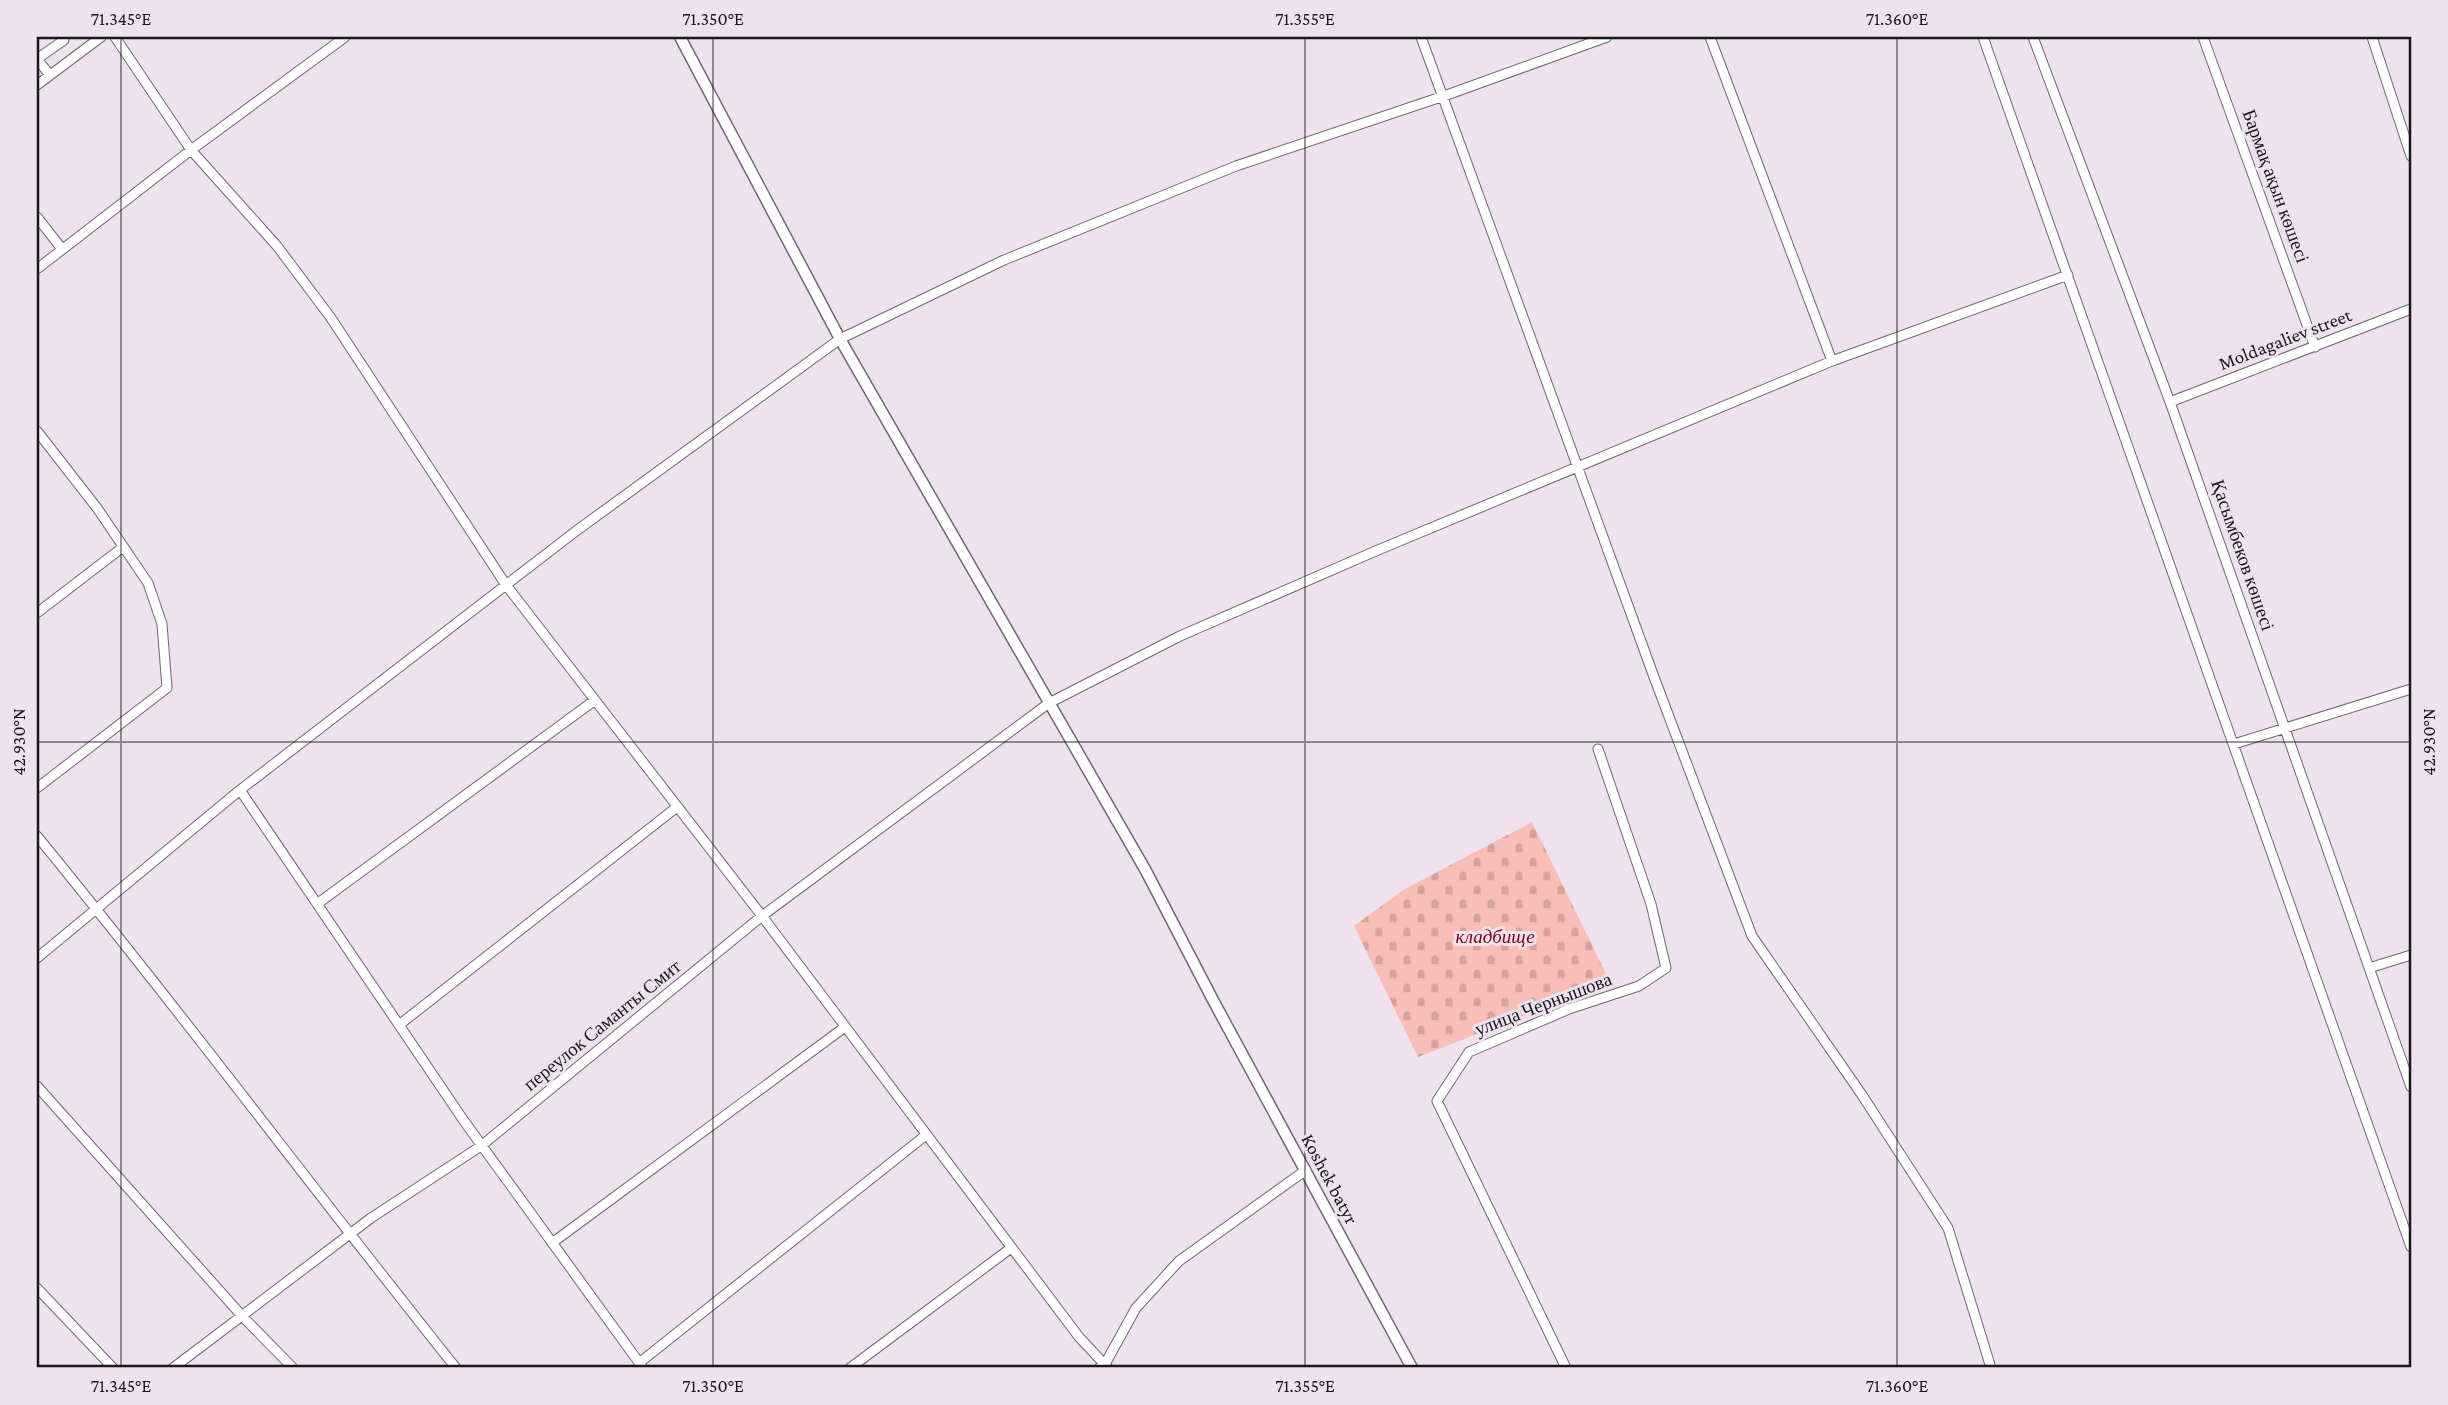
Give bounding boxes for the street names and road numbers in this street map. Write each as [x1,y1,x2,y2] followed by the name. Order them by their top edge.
[2238,106,2314,266] street label: Бармақ ақын көшесі
[2216,304,2355,374] street label: Moldagaliev street
[2207,477,2279,633] street label: Қасымбеков көшесі
[519,955,685,1095] street label: переулок Саманты Смит
[1472,968,1615,1040] street label: улица Чернышова
[1297,1130,1363,1228] street label: Koshek batyr

